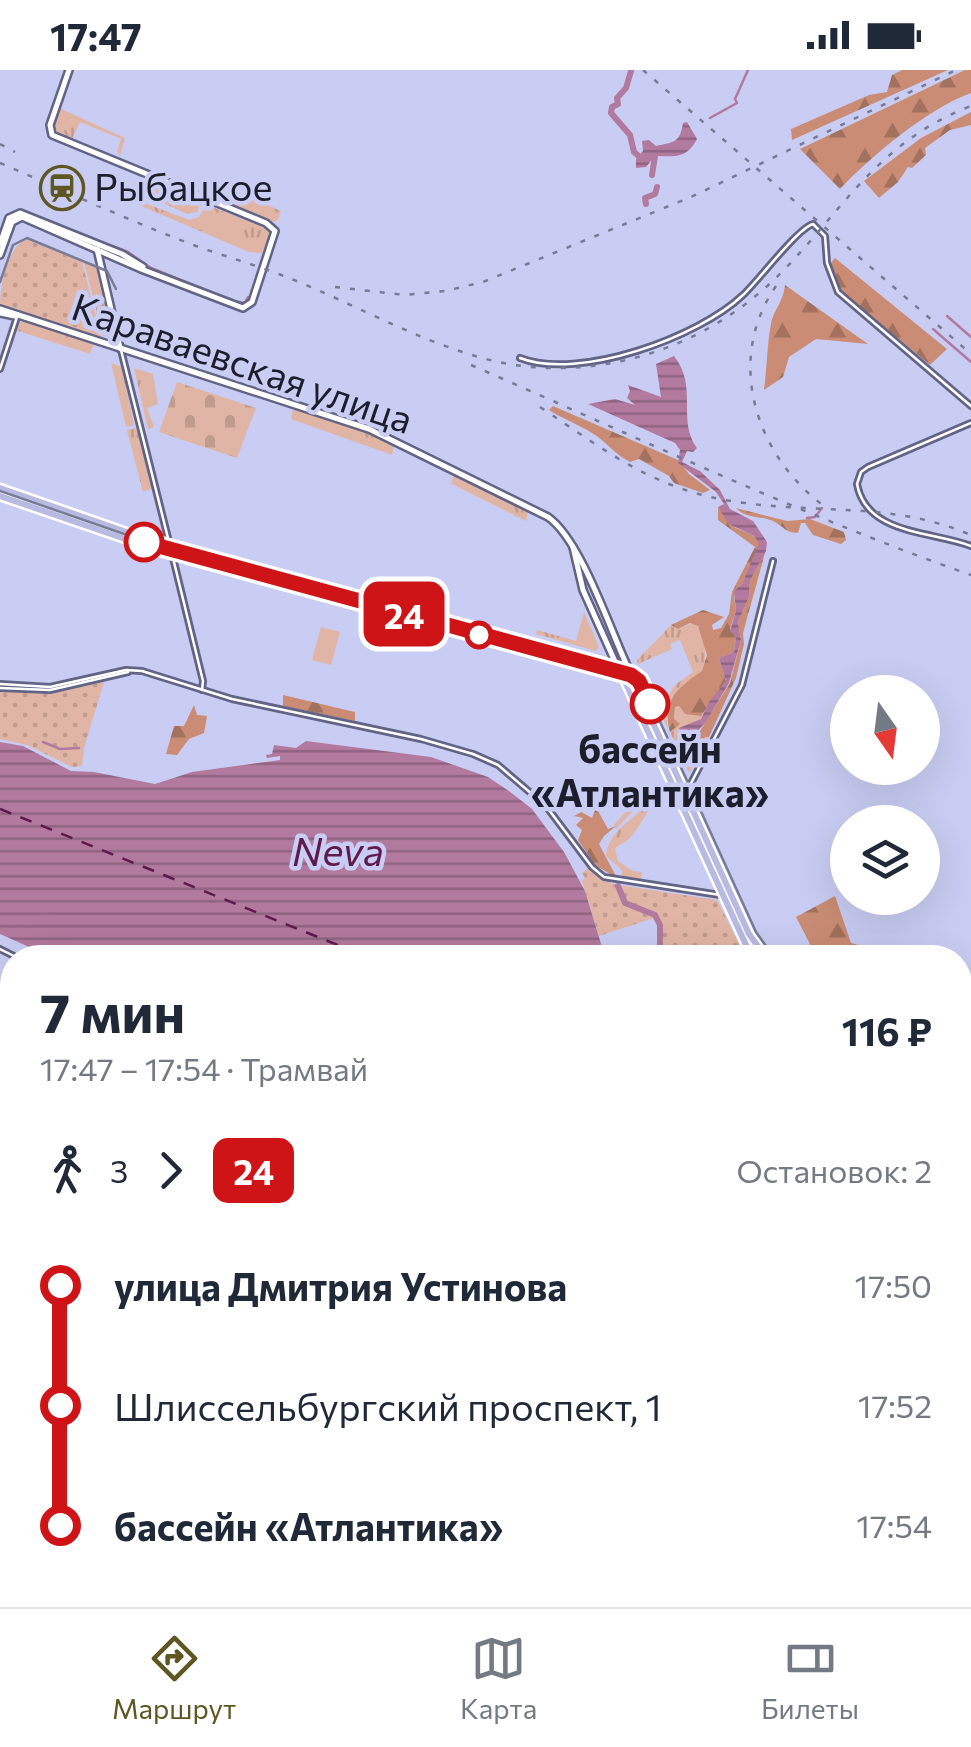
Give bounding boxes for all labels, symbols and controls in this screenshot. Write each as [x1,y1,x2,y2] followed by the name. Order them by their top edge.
[50,12,142,59] text: 17:47
[94,162,272,209] place label: Рыбацкое
[39,165,85,211] station icon: Рыбацкое
[66,281,419,442] street label: Караваевская улица
[125,523,163,561] unlabelled marker
[359,582,449,646] line badge: 24
[384,593,424,636] text: 24
[466,622,492,648] unlabelled marker
[830,675,940,785] north arrow
[830,675,940,915] map controls
[631,685,669,723] marker: бассейн «Атлантика»
[531,724,769,815] place label: бассейн «Атлантика»
[830,805,940,915] button: layers
[292,825,384,874] water label: Neva
[40,977,185,1044] text: 7 мин
[842,1007,932,1054] text: 116 ₽
[40,1048,368,1088] text: 17:47 – 17:54 · Трамвай
[40,1143,95,1198] icon: walk
[143,1143,198,1198] icon: forward
[233,1149,274,1192] text: 24
[110,1150,128,1190] text: 3
[736,1150,932,1190] text: Остановок: 2
[114,1262,567,1309] text: улица Дмитрия Устинова
[855,1265,932,1305] text: 17:50
[114,1382,662,1429] text: Шлиссельбургский проспект, 1
[858,1385,932,1425] text: 17:52
[114,1502,503,1549] text: бассейн «Атлантика»
[856,1505,932,1545] text: 17:54
[112,1631,236,1725] tab: Маршрут
[460,1631,537,1725] tab: Карта
[761,1631,859,1725] tab: Билеты

